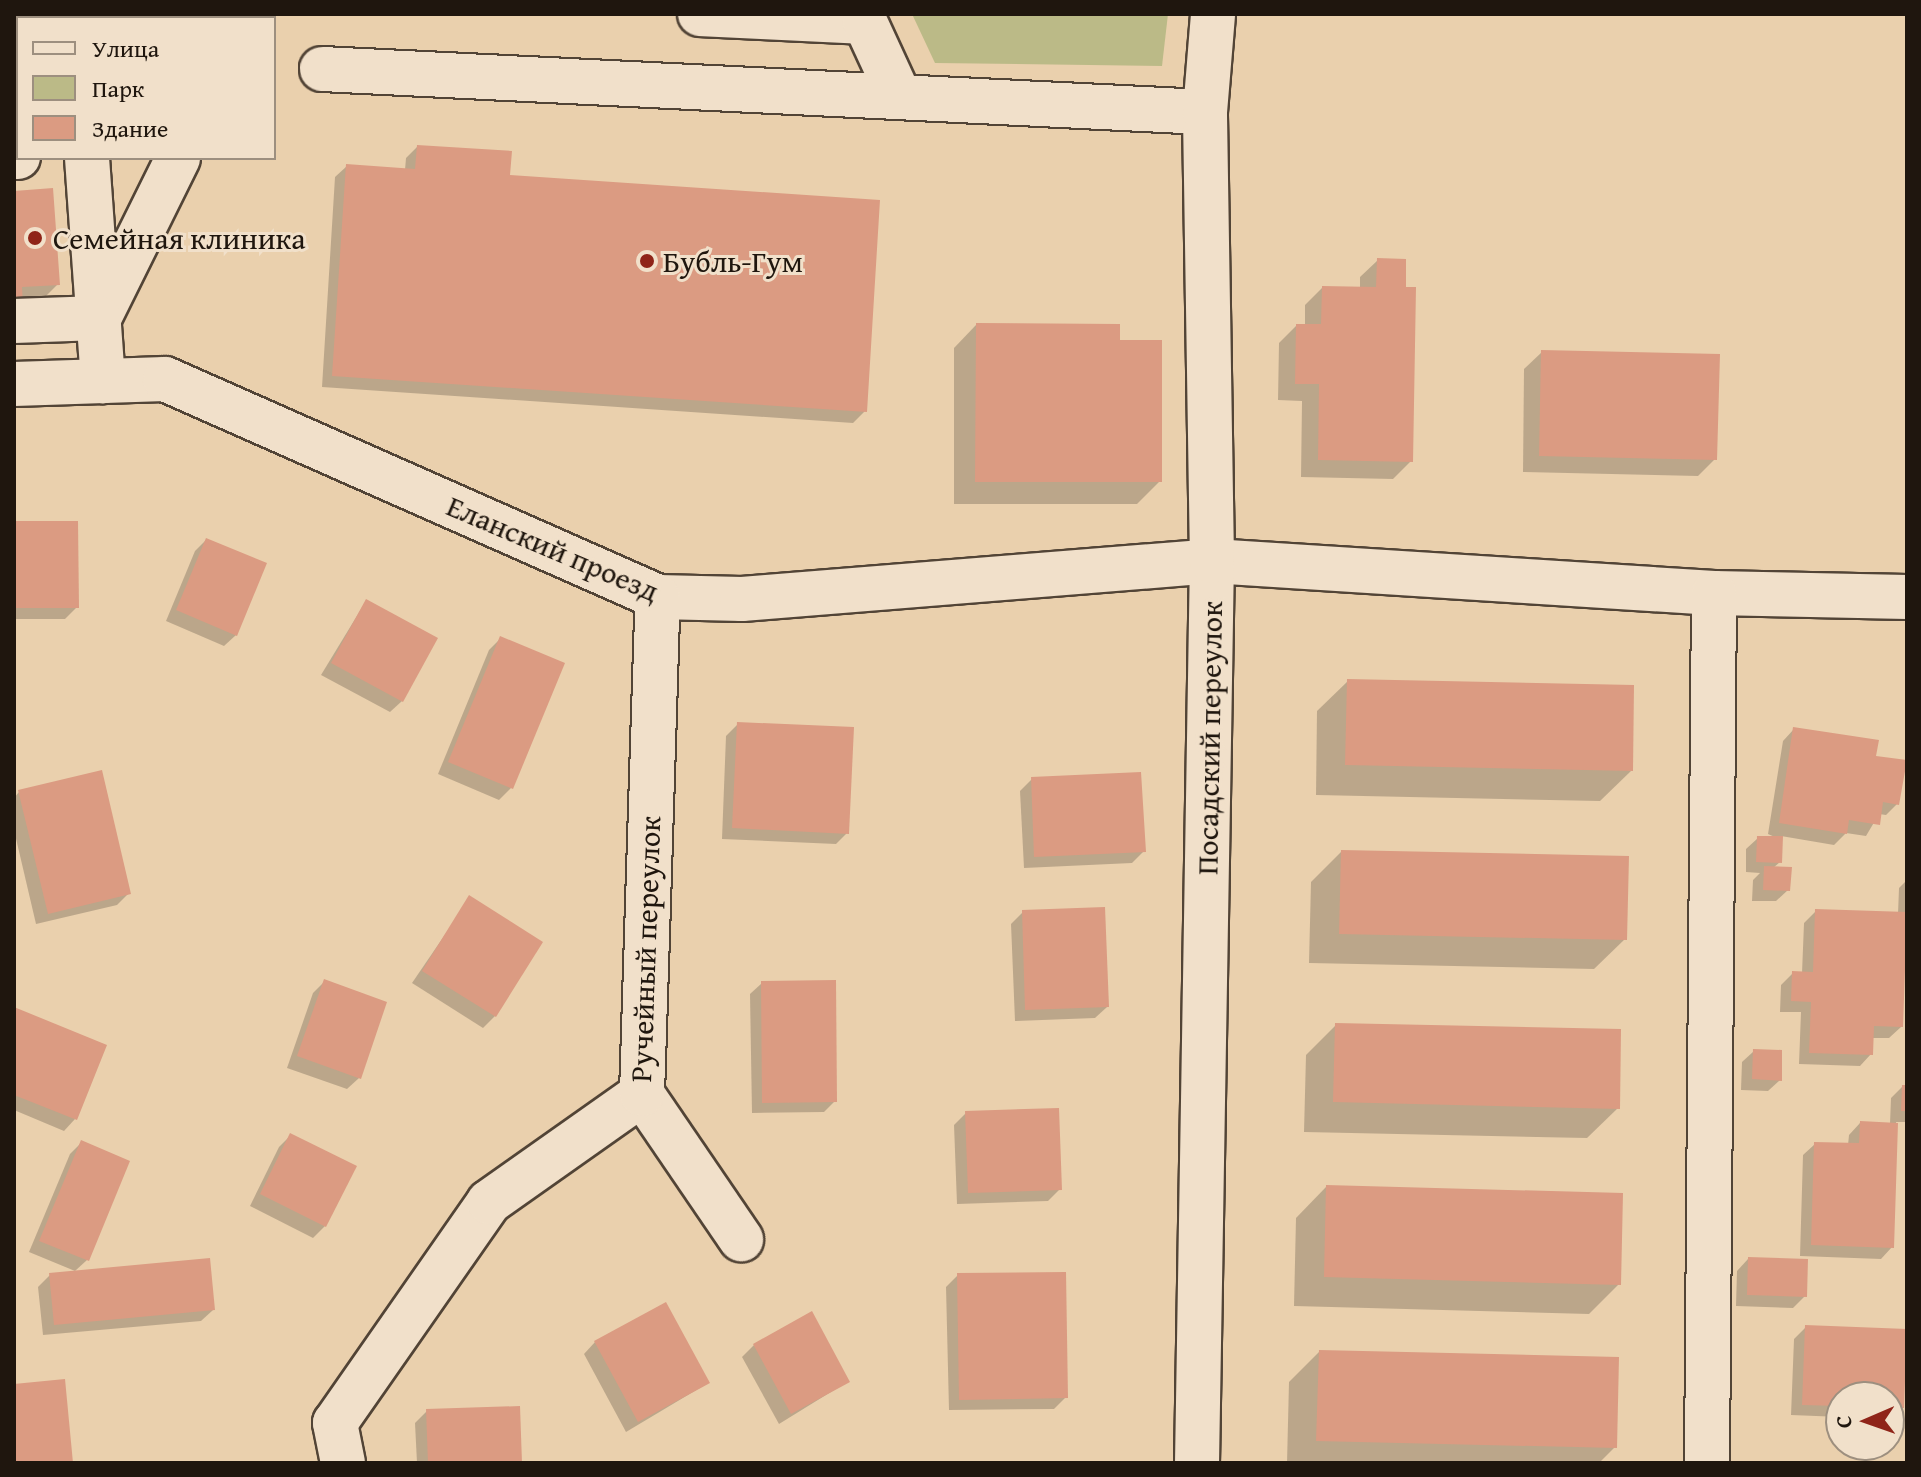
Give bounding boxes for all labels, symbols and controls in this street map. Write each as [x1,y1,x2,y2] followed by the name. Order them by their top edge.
[16,16,276,160] legend
[92,31,159,66] text: Улица
[92,71,144,106] text: Парк
[92,111,168,146] text: Здание
[53,220,305,256] place label: Семейная клиника
[24,227,46,249] marker: Семейная клиника
[663,243,803,279] place label: Бубль-Гум
[638,252,656,270] marker: Бубль-Гум
[442,487,664,609] street label: Еланский проезд
[1189,601,1229,875] street label: Посадский переулок
[622,815,668,1083] street label: Ручейный переулок
[1825,1381,1905,1461] north arrow
[1827,1415,1859,1429] text: С

